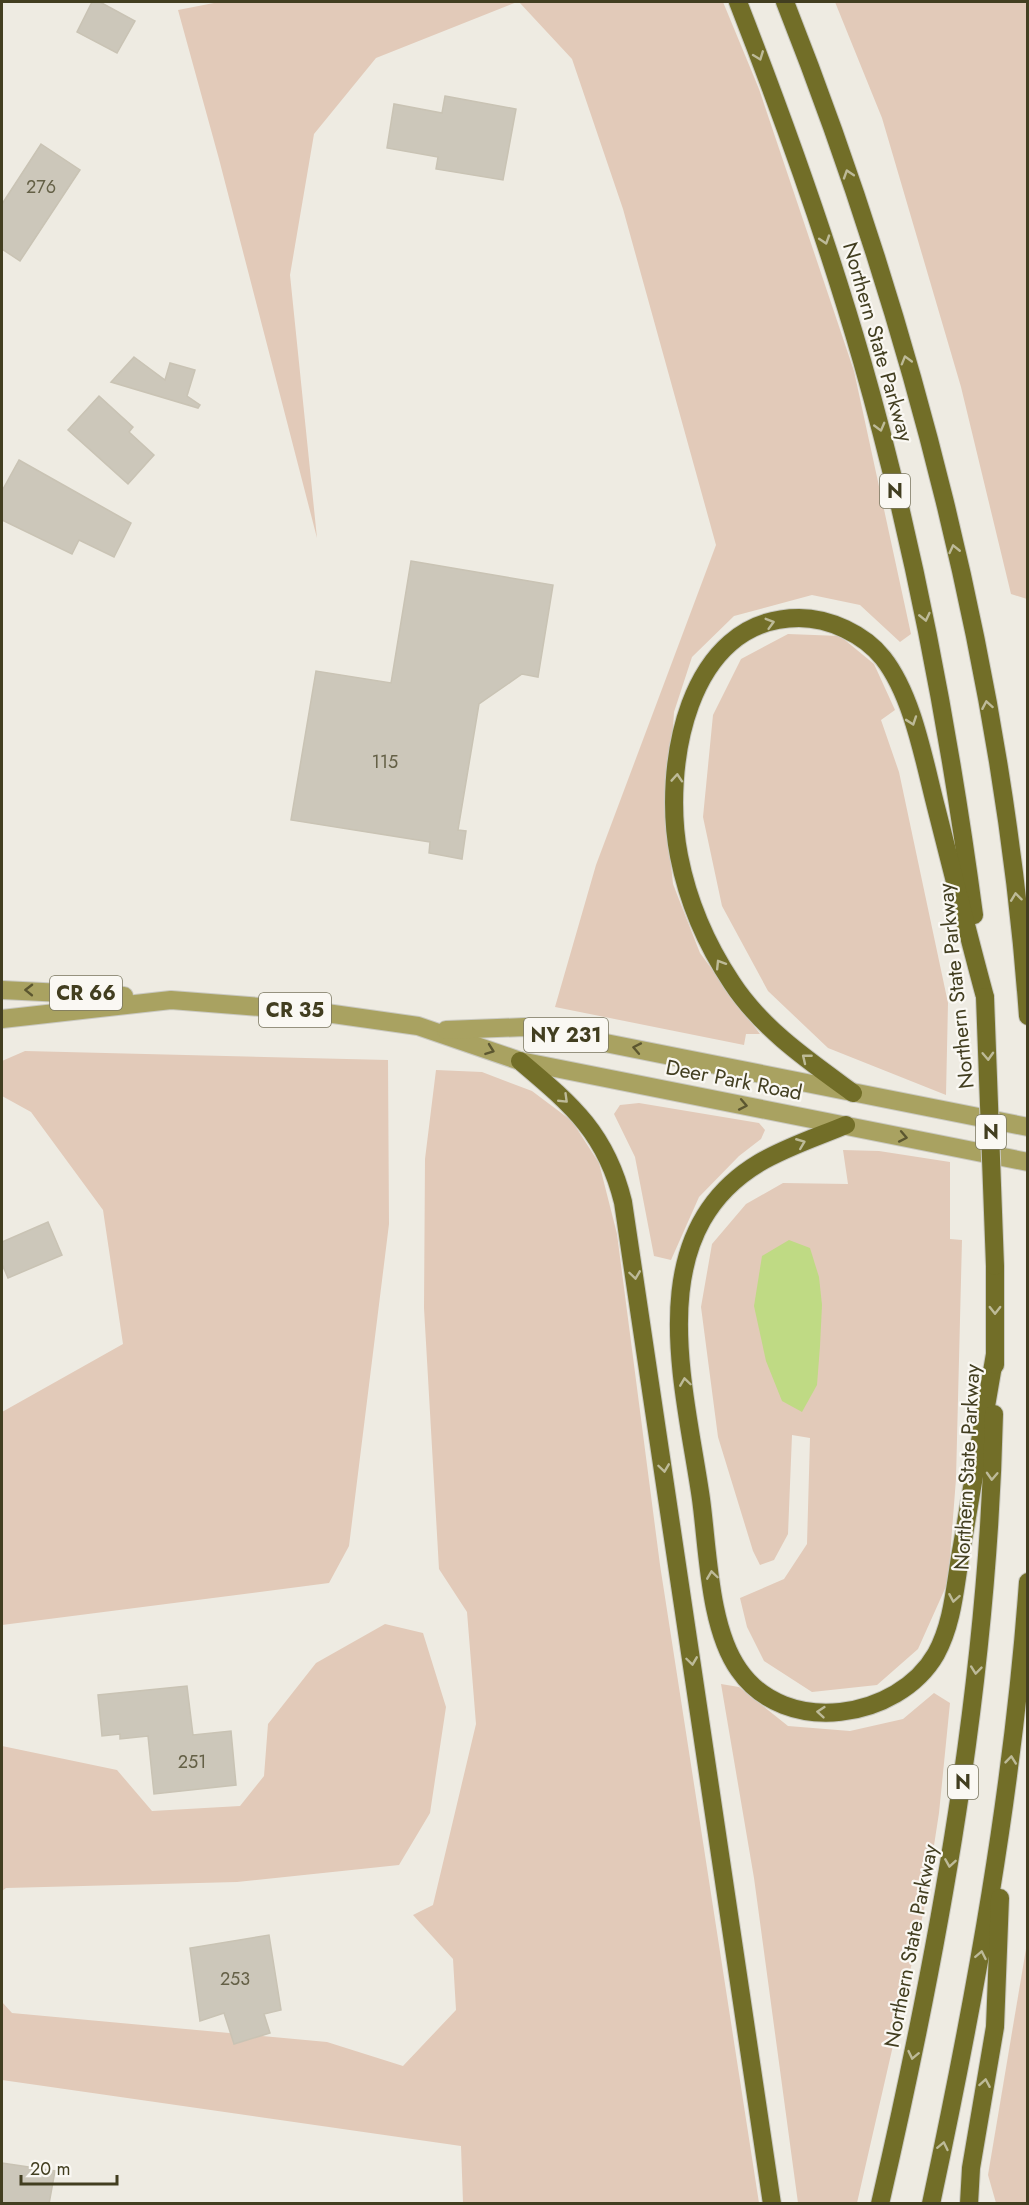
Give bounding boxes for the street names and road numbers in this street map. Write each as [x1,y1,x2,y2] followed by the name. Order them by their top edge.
[835,239,921,446] street label: Northern State Parkway
[880,474,910,508] road number: N
[930,881,982,1090] street label: Northern State Parkway
[50,976,122,1010] road number: CR 66
[259,993,331,1027] road number: CR 35
[524,1018,608,1052] road number: NY 231
[663,1052,805,1108] street label: Deer Park Road
[976,1115,1006,1149] road number: N
[947,1362,987,1571] street label: Northern State Parkway
[948,1765,978,1799] road number: N
[877,1841,946,2050] street label: Northern State Parkway

